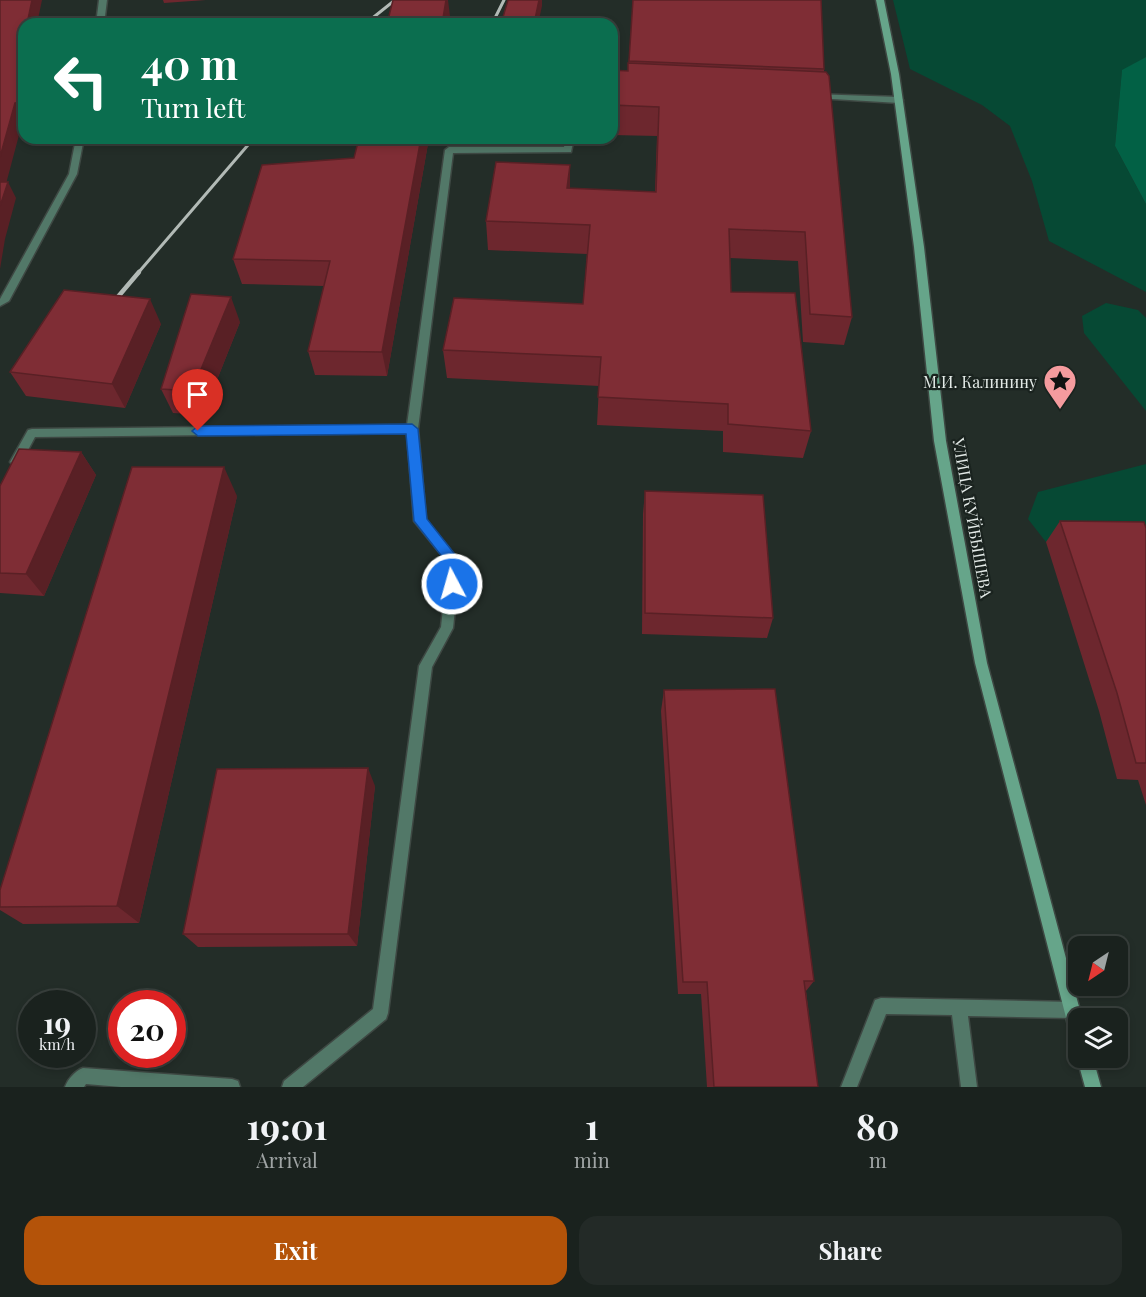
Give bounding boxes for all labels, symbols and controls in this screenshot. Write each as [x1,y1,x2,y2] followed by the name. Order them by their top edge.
[141,35,238,91] text: 40 m
[42,42,120,120] icon: left
[141,89,245,125] text: Turn left
[1042,363,1078,410] place icon: М.И. Калинину
[172,369,223,431] pin
[923,371,1037,392] place label: М.И. Калинину
[181,378,214,411] icon: arrive
[948,435,998,601] street label: УЛИЦА КУЙБЫШЕВА
[420,552,484,616] position arrow
[1068,936,1128,996] north arrow
[1068,936,1128,1068] map controls
[108,990,186,1068] speed limit sign: 20
[43,1002,71,1042] text: 19
[1068,1008,1128,1068] button: layers
[39,1034,75,1054] text: km/h
[246,1101,328,1149] text: 19:01
[585,1101,599,1149] text: 1
[856,1101,900,1149] text: 80
[256,1146,318,1173] text: Arrival
[574,1146,610,1173] text: min
[869,1146,887,1173] text: m
[24,1216,567,1285] button: Exit
[579,1216,1122,1285] button: Share

